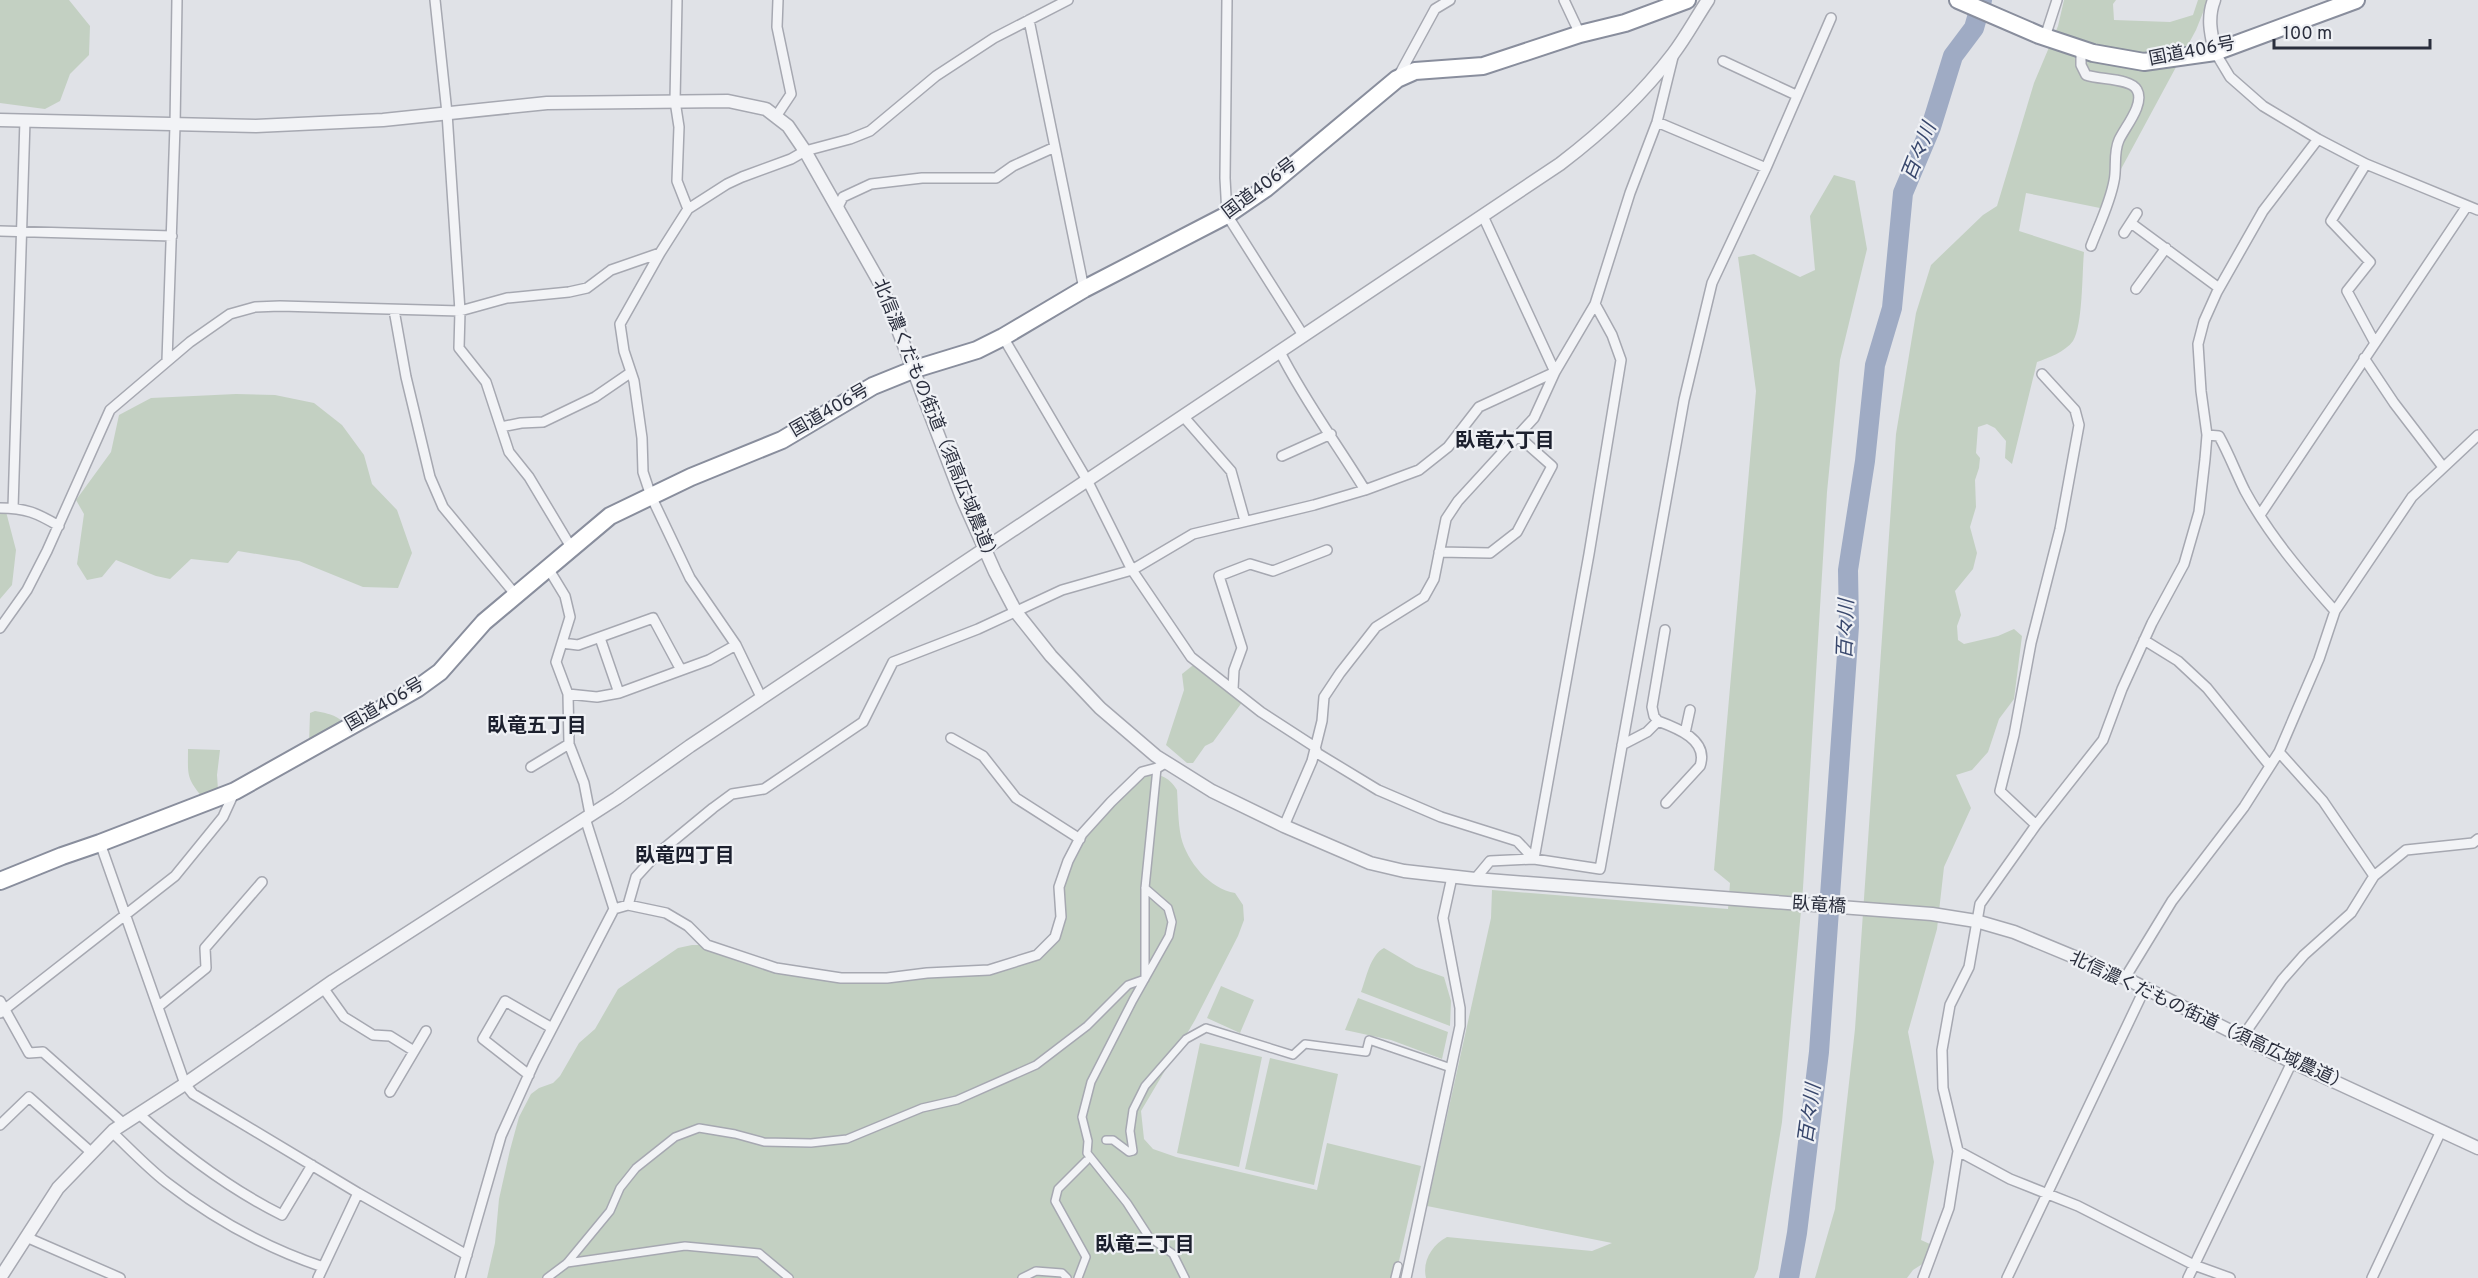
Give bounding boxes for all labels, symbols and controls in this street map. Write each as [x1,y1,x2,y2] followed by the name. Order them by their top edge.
[2274,12,2430,50] scale bar
[2283,23,2332,46] text: 100 m
[2147,32,2237,72] street label: 国道406号
[1897,117,1944,185] water label: 百々川
[1218,153,1302,225] street label: 国道406号
[867,276,1003,568] street label: 北信濃くだもの街道（須高広域農道）
[786,379,874,443] street label: 国道406号
[1455,429,1555,455] district label: 臥竜六丁目
[1833,597,1861,659] water label: 百々川
[341,673,429,737] street label: 国道406号
[487,714,587,740] district label: 臥竜五丁目
[635,844,735,870] district label: 臥竜四丁目
[1791,893,1847,919] street label: 臥竜橋
[2065,947,2353,1097] street label: 北信濃くだもの街道（須高広域農道）
[1794,1081,1828,1146] water label: 百々川
[1095,1233,1195,1259] district label: 臥竜三丁目

